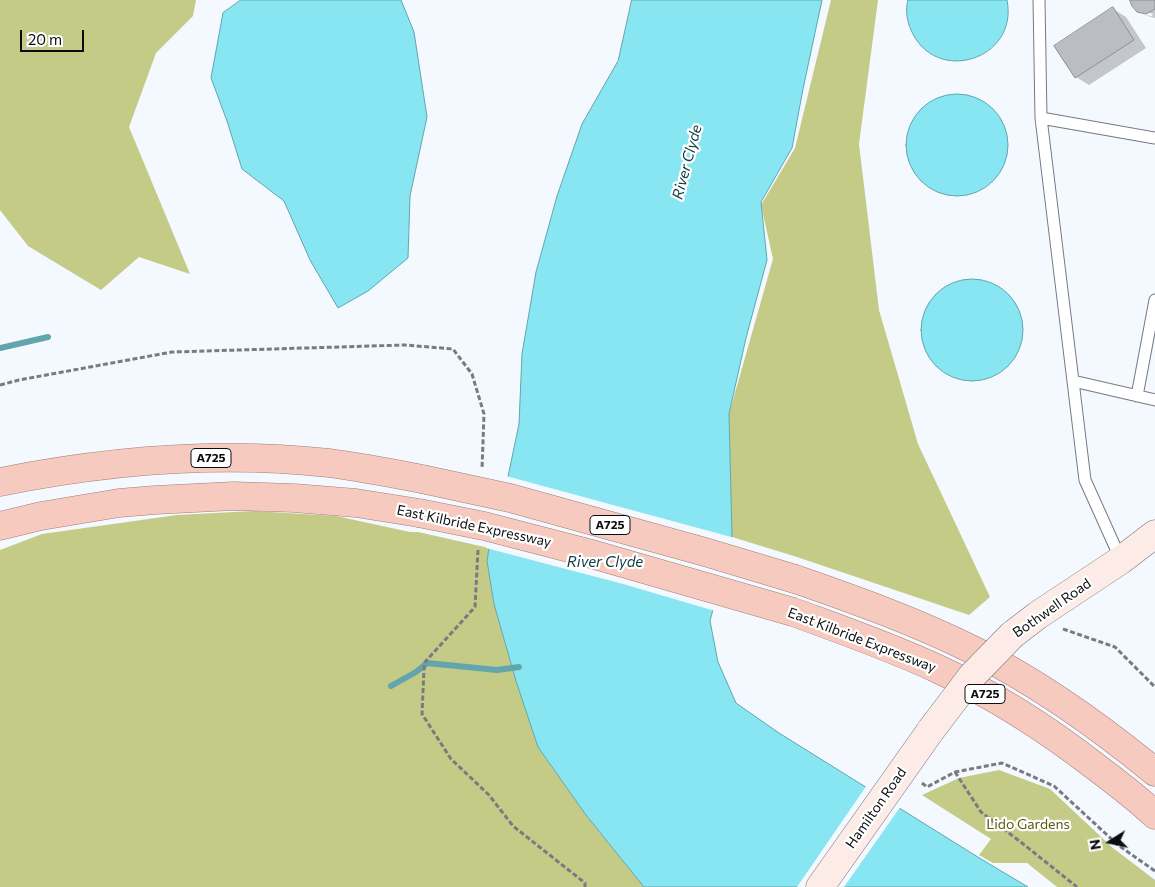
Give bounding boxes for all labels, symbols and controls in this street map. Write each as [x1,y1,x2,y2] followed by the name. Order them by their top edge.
[22,20,86,52] scale bar
[28,30,62,48] text: 20 m
[668,123,706,201] water label: River Clyde
[191,448,231,468] road number: A725
[395,501,553,551] street label: East Kilbride Expressway
[590,516,630,534] road number: A725
[567,553,643,571] water label: River Clyde
[1010,575,1094,641] street label: Bothwell Road
[786,604,938,676] street label: East Kilbride Expressway
[965,684,1005,704] road number: A725
[842,764,910,852] street label: Hamilton Road
[986,816,1070,832] park label: Lido Gardens
[1085,817,1135,867] north arrow
[1085,838,1104,851] text: N

